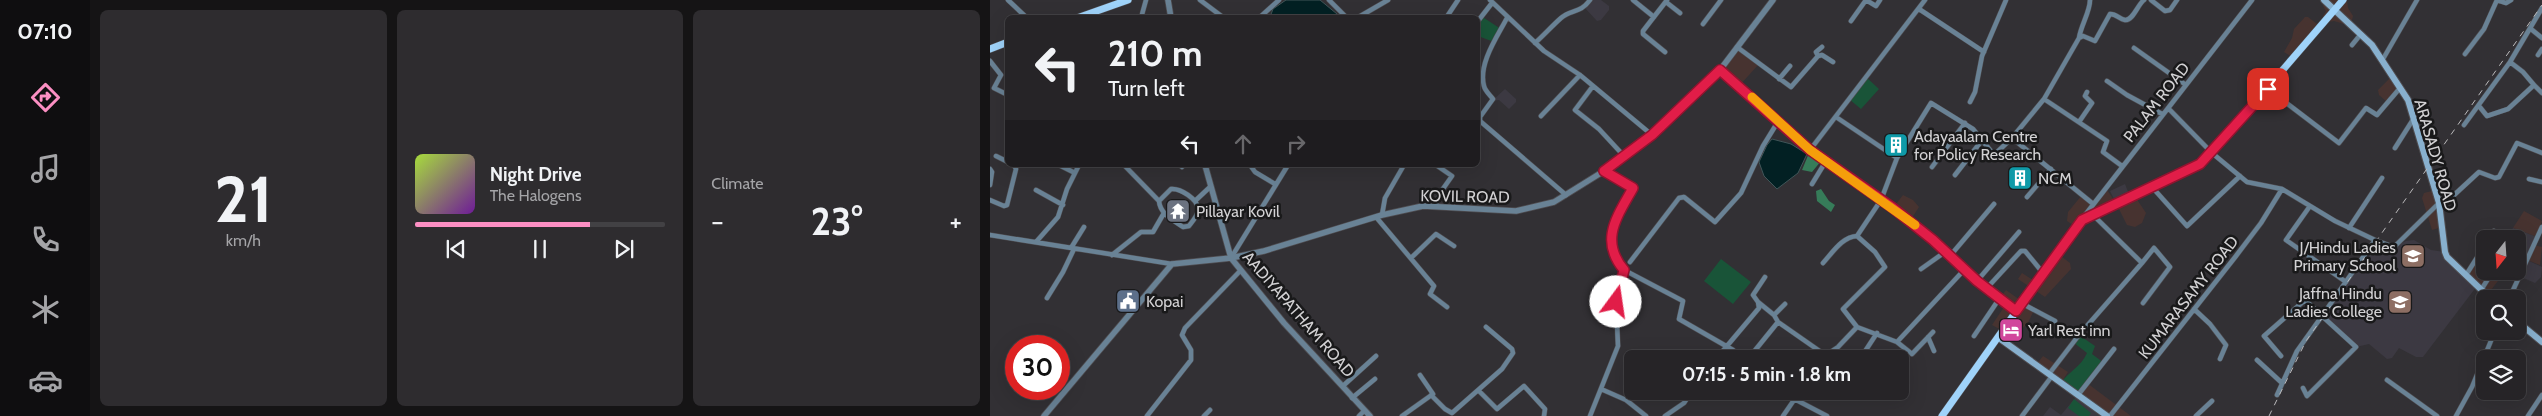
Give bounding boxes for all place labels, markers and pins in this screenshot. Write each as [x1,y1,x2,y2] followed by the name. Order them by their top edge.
[2247,68,2289,110] pin
[1914,127,2041,164] place label: Adayaalam Centre for Policy Research
[1883,132,1909,158] building icon: Adayaalam Centre for Policy Research
[2007,165,2033,191] building icon: NCM
[2038,169,2072,188] place label: NCM
[1165,198,1191,224] temple icon: Pillayar Kovil
[1196,202,1280,221] place label: Pillayar Kovil
[2293,238,2396,275] place label: J/Hindu Ladies Primary School
[2400,243,2426,269] school or university icon: J/Hindu Ladies Primary School
[2285,284,2382,321] place label: Jaffna Hindu Ladies College
[1115,288,1141,314] public building icon: Kopai
[2387,289,2413,315] school or university icon: Jaffna Hindu Ladies College
[1146,292,1183,311] place label: Kopai
[1998,317,2024,343] hotel icon: Yarl Rest inn
[2027,321,2111,340] place label: Yarl Rest inn

